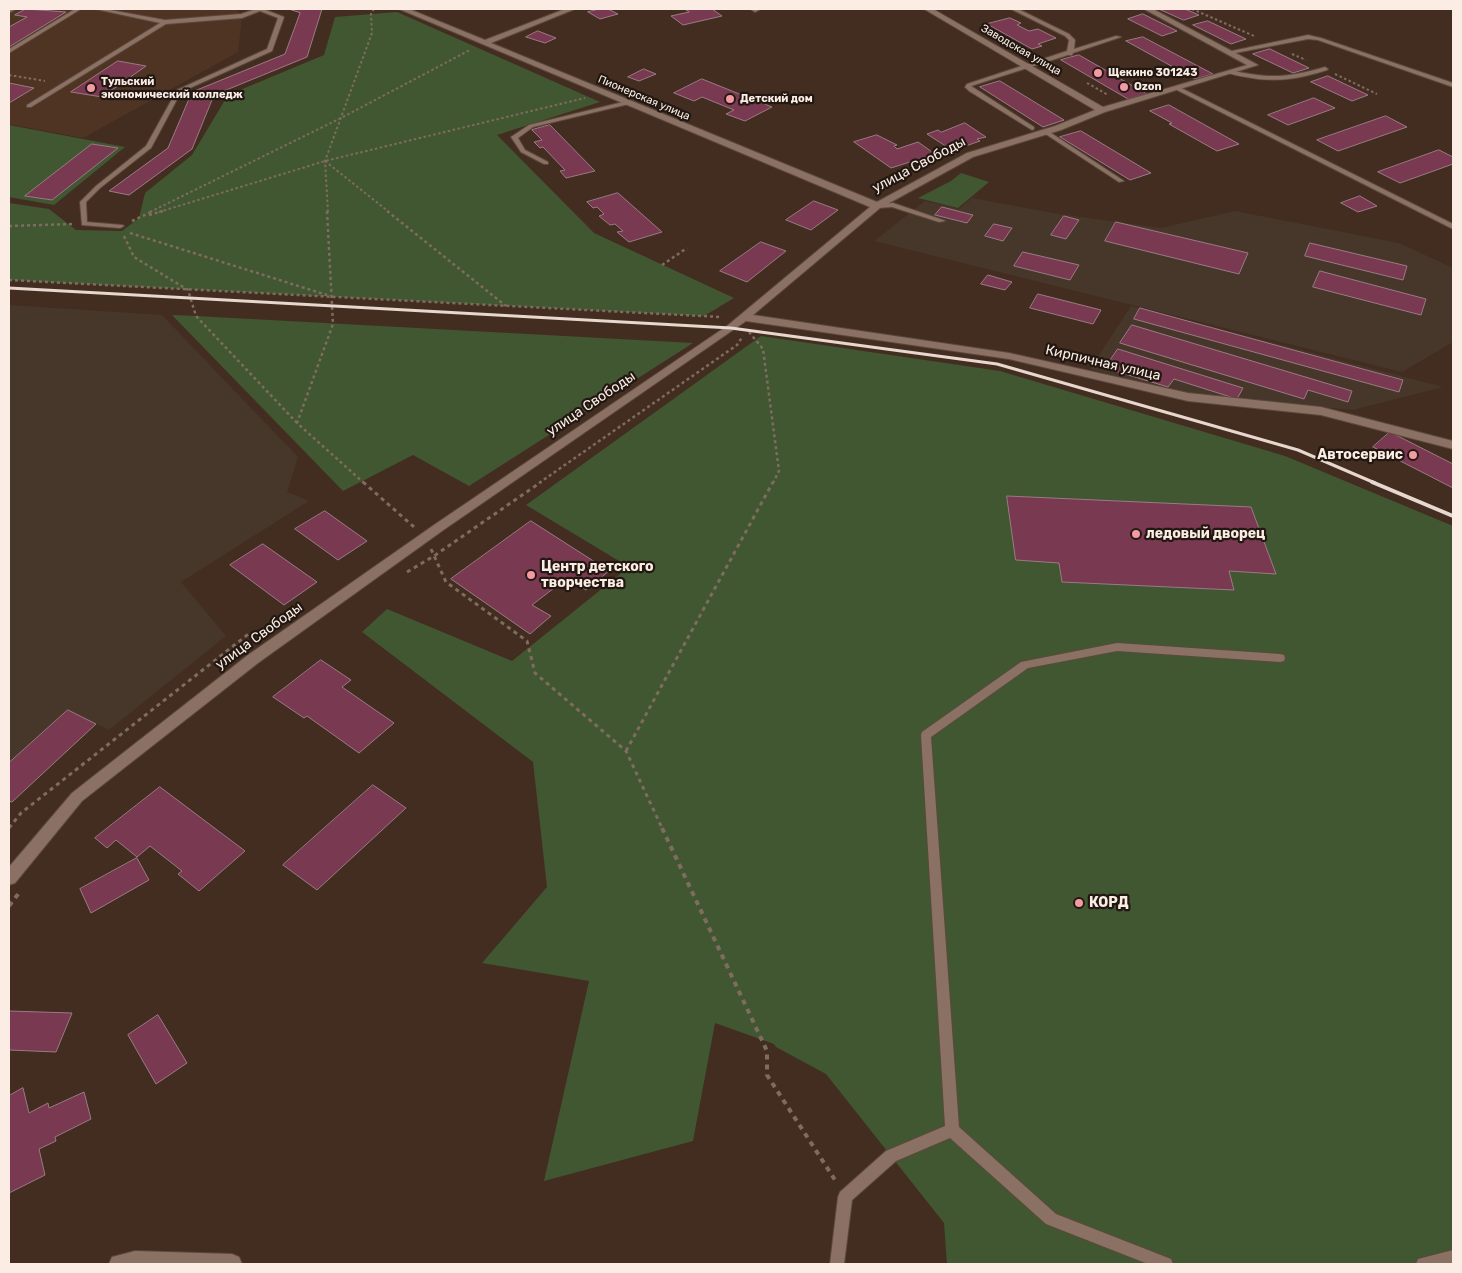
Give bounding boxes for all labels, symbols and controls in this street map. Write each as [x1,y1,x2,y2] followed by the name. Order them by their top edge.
[979,22,1063,78] street label: Заводская улица
[1108,66,1198,80] place label: Щекино 301243
[1092,67,1104,79] marker: Щекино 301243
[596,73,692,123] street label: Пионерская улица
[101,75,243,101] place label: Тульский экономический колледж
[1134,80,1162,94] place label: Ozon
[1118,81,1130,93] marker: Ozon
[85,82,97,94] marker: Тульский экономический колледж
[740,92,813,106] place label: Детский дом
[724,93,736,105] marker: Детский дом
[869,133,969,197] street label: улица Свободы
[1044,342,1162,384] street label: Кирпичная улица
[543,368,639,440] street label: улица Свободы
[1317,447,1403,463] place label: Автосервис
[1407,449,1419,461] marker: Автосервис
[1146,526,1265,542] place label: ледовый дворец
[1130,528,1142,540] marker: ледовый дворец
[541,559,654,592] place label: Центр детского творчества
[525,569,537,581] marker: Центр детского творчества
[212,599,306,673] street label: улица Свободы
[1089,895,1129,911] place label: КОРД
[1073,897,1085,909] marker: КОРД

